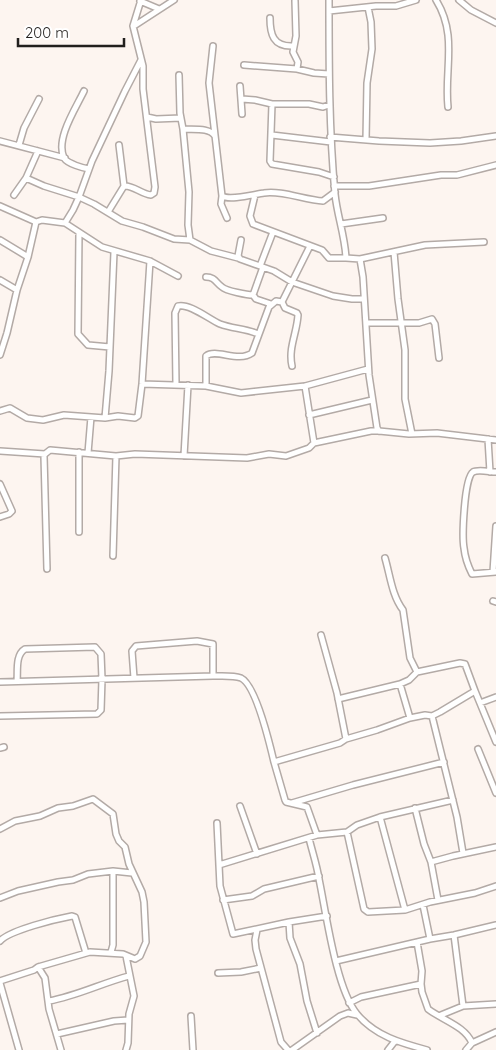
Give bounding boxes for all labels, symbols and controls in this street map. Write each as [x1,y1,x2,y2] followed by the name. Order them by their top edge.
[18,15,124,47] scale bar
[25,23,69,42] text: 200 m

